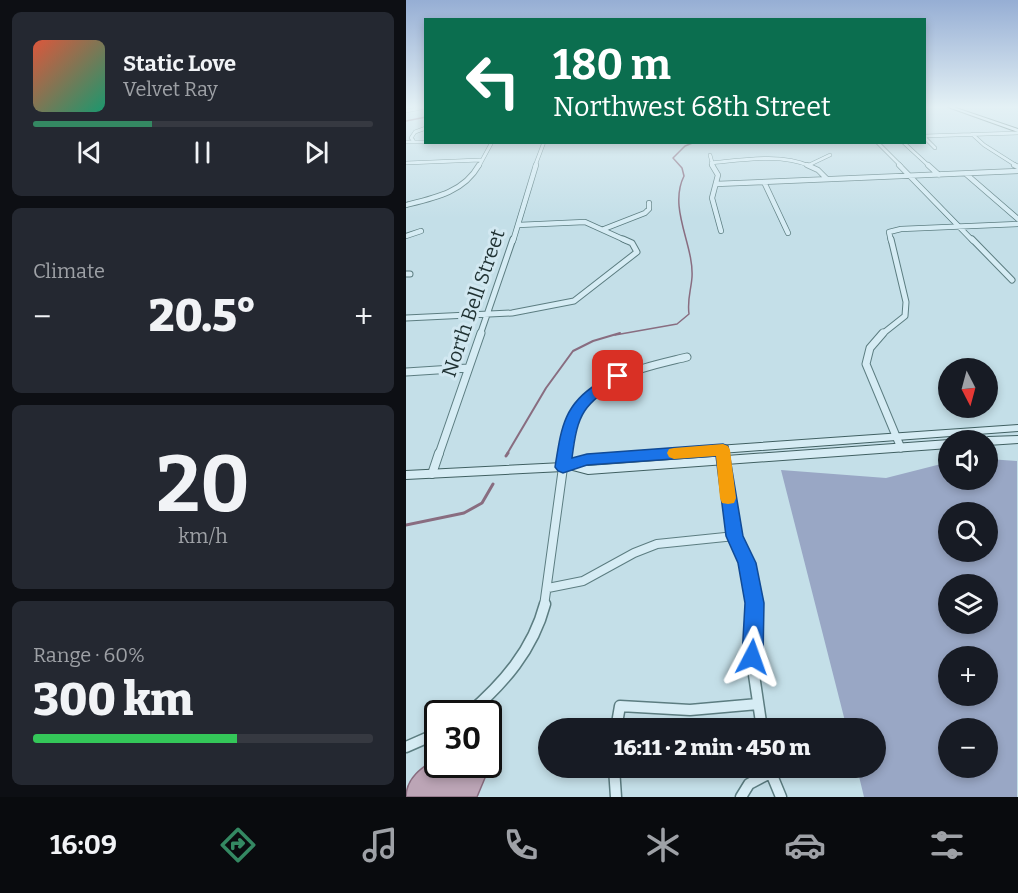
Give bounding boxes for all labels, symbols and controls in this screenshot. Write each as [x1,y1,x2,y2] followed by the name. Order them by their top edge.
[553,40,671,90] text: 180 m
[454,42,532,120] icon: left
[123,50,236,77] text: Static Love
[123,77,218,101] text: Velvet Ray
[553,91,831,123] text: Northwest 68th Street
[73,136,106,169] icon: previous
[186,136,219,169] icon: pause
[300,136,333,169] icon: next
[436,226,510,380] street label: North Bell Street
[33,259,105,283] text: Climate
[149,289,257,343] text: 20.5°
[33,297,51,337] text: −
[354,297,373,337] text: +
[592,350,643,401] pin
[938,358,998,418] north arrow
[938,358,998,778] map controls
[601,359,634,392] icon: arrive
[938,430,998,490] button: sound
[156,438,250,532] text: 20
[938,502,998,562] button: search
[178,524,228,548] text: km/h
[938,574,998,634] button: layers
[720,625,784,689] position arrow
[33,643,145,667] text: Range · 60%
[938,646,998,706] button: +
[33,673,193,727] text: 300 km
[424,700,502,778] speed limit sign: 30
[938,718,998,778] button: −
[614,734,810,761] text: 16:11 · 2 min · 450 m
[217,824,259,866] icon: directions
[359,824,401,866] icon: music
[500,824,542,866] icon: phone
[642,824,684,866] icon: climate
[784,824,826,866] icon: car
[926,824,968,866] icon: filters
[50,829,117,861] text: 16:09

